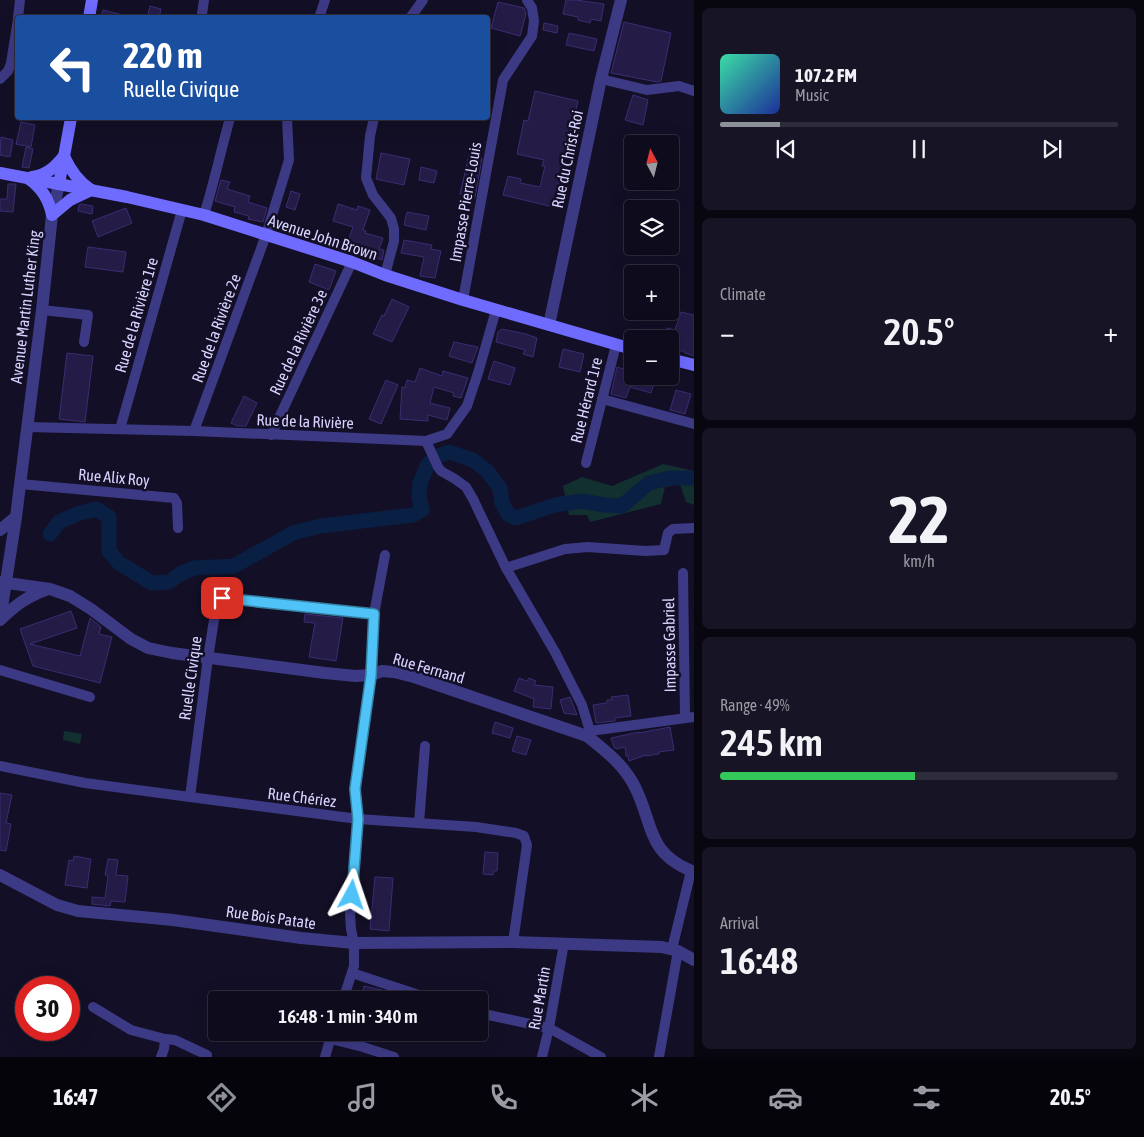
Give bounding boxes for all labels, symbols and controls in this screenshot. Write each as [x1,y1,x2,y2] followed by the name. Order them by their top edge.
[40,35,105,100] icon: left
[123,35,202,75] text: 220 m
[795,64,857,86] text: 107.2 FM
[123,76,239,102] text: Ruelle Civique
[795,86,829,104] text: Music
[548,108,586,210] street label: Rue du Christ-Roi
[624,135,679,190] north arrow
[624,135,679,385] map controls
[772,135,800,163] icon: previous
[905,135,933,163] icon: pause
[1038,135,1066,163] icon: next
[446,140,485,263] street label: Impasse Pierre-Louis
[624,200,679,255] button: layers
[266,211,380,263] street label: Avenue John Brown
[7,229,44,385] street label: Avenue Martin Luther King
[111,255,161,375] street label: Rue de la Rivière 1re
[624,265,679,320] button: +
[188,271,244,385] street label: Rue de la Rivière 2e
[720,285,766,303] text: Climate
[266,286,330,398] street label: Rue de la Rivière 3e
[884,310,954,353] text: 20.5°
[720,316,735,348] text: −
[1103,316,1118,348] text: +
[624,330,679,385] button: −
[567,355,605,445] street label: Rue Hérard 1re
[256,410,354,432] street label: Rue de la Rivière
[77,465,151,490] street label: Rue Alix Roy
[888,482,950,557] text: 22
[903,552,935,570] text: km/h
[201,577,243,619] pin
[208,584,236,612] icon: arrive
[659,597,680,693] street label: Impasse Gabriel
[175,635,206,721] street label: Ruelle Civique
[391,649,467,687] street label: Rue Fernand
[720,696,790,714] text: Range · 49%
[720,721,823,764] text: 245 km
[267,784,337,810] street label: Rue Chériez
[325,868,377,920] position arrow
[225,902,317,932] street label: Rue Bois Patate
[720,914,759,932] text: Arrival
[720,939,798,982] text: 16:48
[525,965,553,1031] street label: Rue Martin
[15,976,80,1041] speed limit sign: 30
[278,1005,418,1027] text: 16:48 · 1 min · 340 m
[204,1080,239,1115] icon: directions
[345,1080,380,1115] icon: music
[486,1080,521,1115] icon: phone
[627,1080,662,1115] icon: climate
[768,1080,803,1115] icon: car
[909,1080,944,1115] icon: filters
[53,1084,98,1110] text: 16:47
[1050,1084,1091,1110] text: 20.5°

